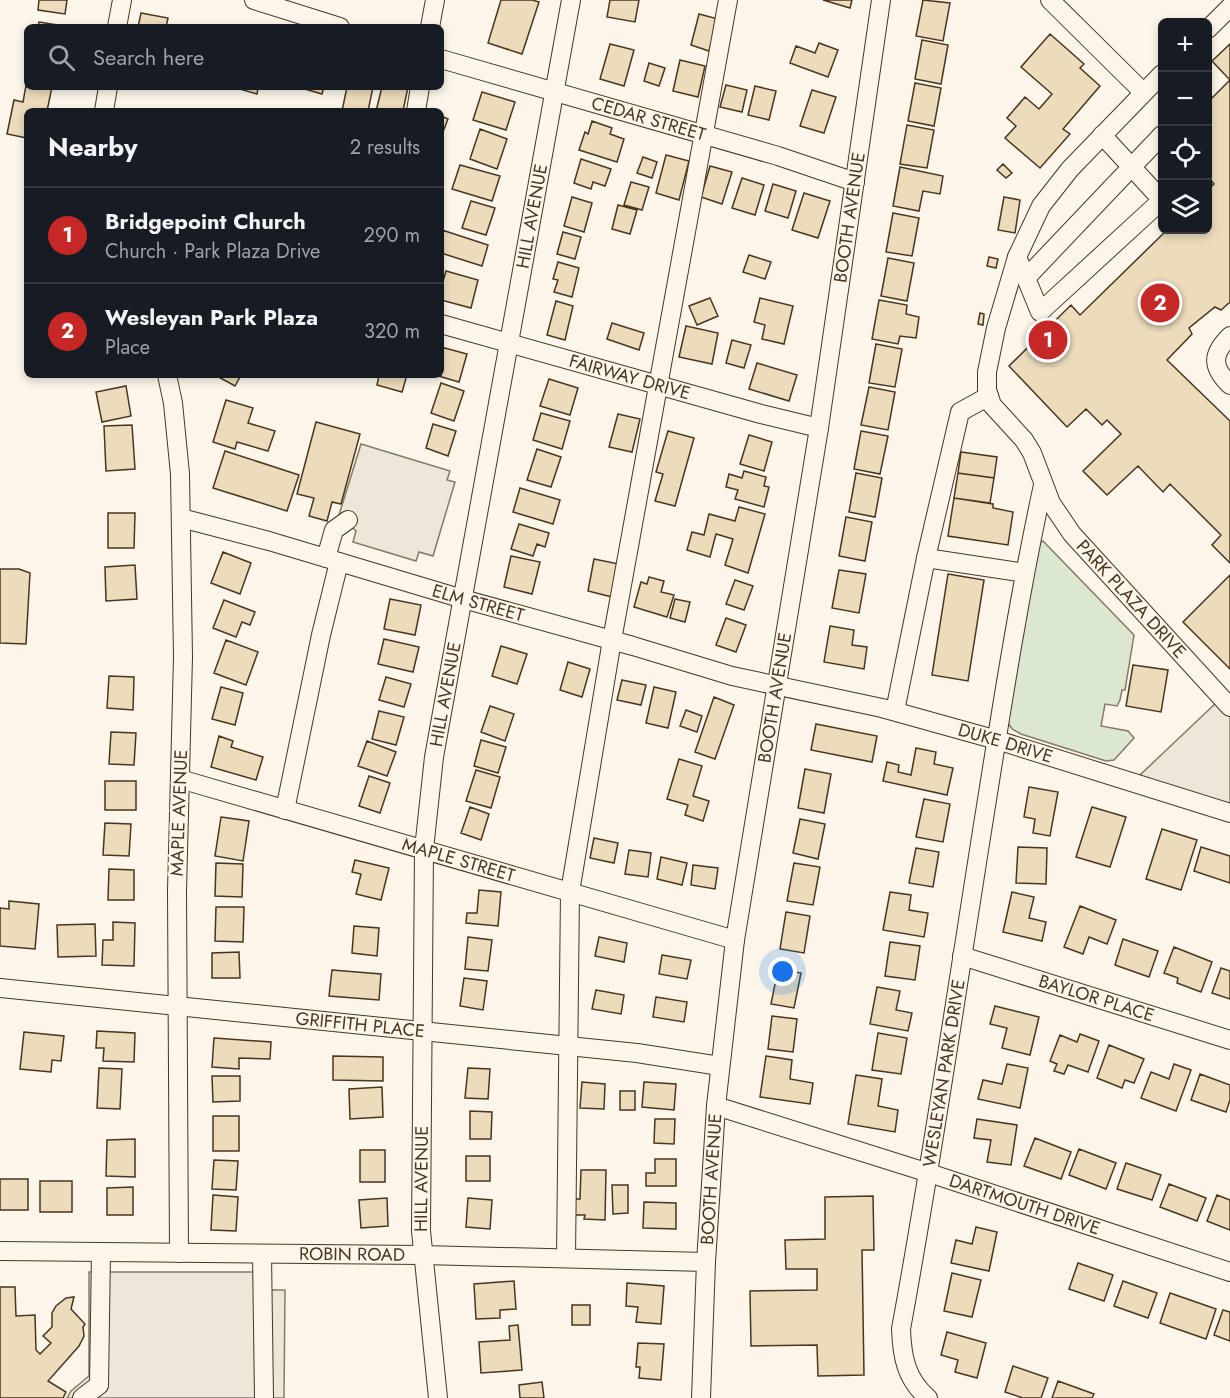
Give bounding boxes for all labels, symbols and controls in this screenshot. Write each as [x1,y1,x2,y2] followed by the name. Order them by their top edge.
[1158,18,1212,234] map controls
[1158,18,1212,72] button: +
[24,24,444,90] search box
[45,41,78,74] icon: search
[93,41,204,73] text: Search here
[1158,72,1212,126] button: −
[588,90,709,148] street label: CEDAR STREET
[1158,126,1212,180] button: locate
[48,128,137,166] text: Nearby
[350,133,420,162] text: 2 results
[827,151,872,285] street label: BOOTH AVENUE
[510,162,554,271] street label: HILL AVENUE
[1158,180,1212,234] button: layers
[105,205,306,237] text: Bridgepoint Church
[62,221,73,250] text: 1
[364,221,420,250] text: 290 m
[105,237,320,266] text: Church · Park Plaza Drive
[1140,280,1180,326] pin: 2
[105,301,318,333] text: Wesleyan Park Plaza
[61,317,74,346] text: 2
[364,317,420,346] text: 320 m
[1028,318,1068,362] pin: 1
[105,333,150,362] text: Place
[566,348,693,406] street label: FAIRWAY DRIVE
[1070,534,1192,664] street label: PARK PLAZA DRIVE
[429,577,528,628] street label: ELM STREET
[751,631,798,765] street label: BOOTH AVENUE
[423,640,468,749] street label: HILL AVENUE
[955,717,1056,770] street label: DUKE DRIVE
[164,749,194,877] street label: MAPLE AVENUE
[399,831,519,889] street label: MAPLE STREET
[768,957,797,986] your location
[1035,968,1158,1029] street label: BAYLOR PLACE
[916,978,972,1169] street label: WESLEYAN PARK DRIVE
[294,1005,426,1044] street label: GRIFFITH PLACE
[694,1113,728,1246] street label: BOOTH AVENUE
[408,1126,435,1232] street label: HILL AVENUE
[946,1168,1103,1241] street label: DARTMOUTH DRIVE
[299,1241,405,1268] street label: ROBIN ROAD

